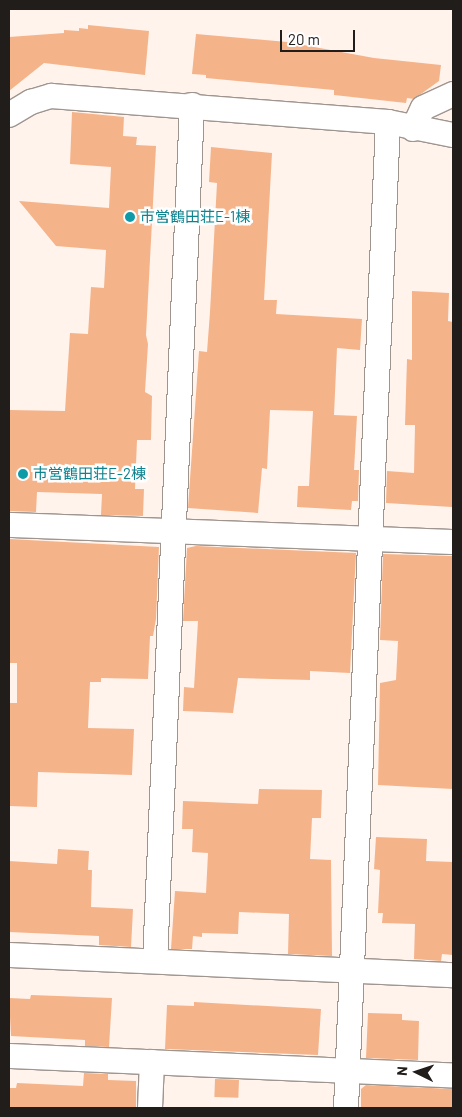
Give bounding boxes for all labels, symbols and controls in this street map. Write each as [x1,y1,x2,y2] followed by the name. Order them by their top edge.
[282,20,357,52] scale bar
[288,30,320,48] text: 20 m
[140,208,250,226] place label: 市営鶴田荘E-1棟
[124,211,136,223] marker: 市営鶴田荘E-1棟
[33,465,146,483] place label: 市営鶴田荘E-2棟
[17,468,29,480] marker: 市営鶴田荘E-2棟
[392,1047,442,1097] north arrow
[393,1066,410,1076] text: N

